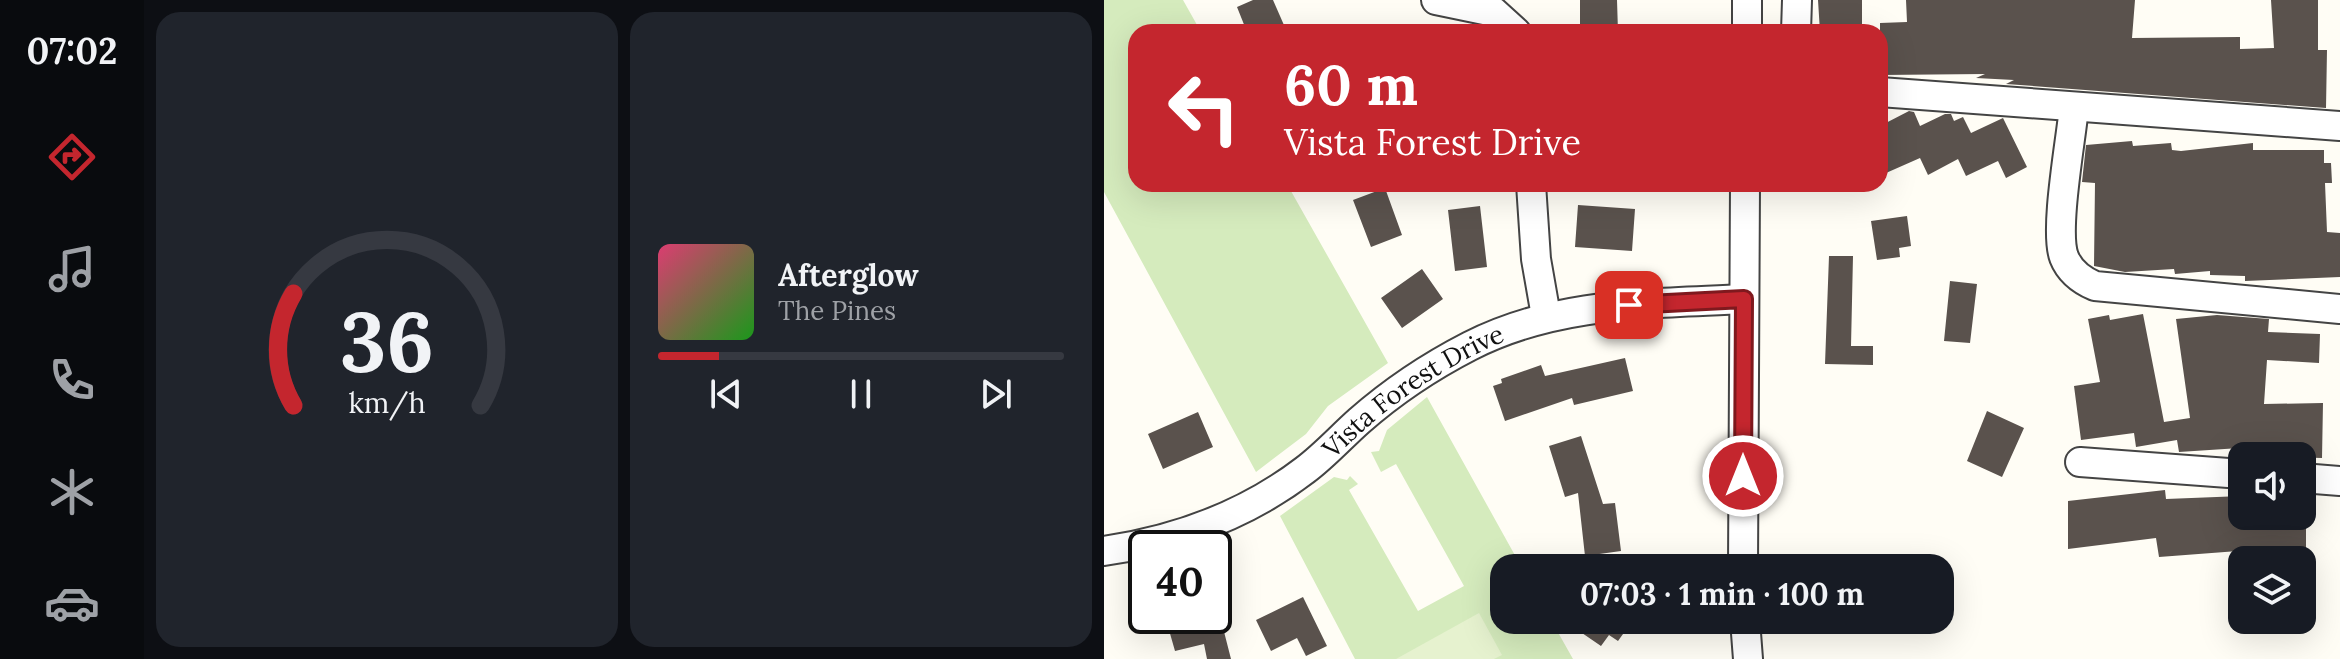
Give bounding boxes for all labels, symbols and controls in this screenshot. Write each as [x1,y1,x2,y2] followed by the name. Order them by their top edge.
[27,28,117,74] text: 07:02
[1284,49,1418,120] text: 60 m
[1152,56,1256,160] icon: left
[1284,119,1581,165] text: Vista Forest Drive
[44,129,100,185] icon: directions
[44,241,100,297] icon: music
[778,256,919,294] text: Afterglow
[1595,271,1663,339] pin
[1607,283,1651,327] icon: arrive
[340,287,434,394] text: 36
[778,294,896,327] text: The Pines
[1314,316,1508,465] street label: Vista Forest Drive
[44,352,100,408] icon: phone
[704,372,748,416] icon: previous
[839,372,883,416] icon: pause
[974,372,1018,416] icon: next
[348,384,426,421] text: km/h
[1701,434,1785,518] position arrow
[2228,442,2316,634] map controls
[2228,442,2316,530] button: sound
[44,464,100,520] icon: climate
[1128,530,1232,634] speed limit sign: 40
[2228,546,2316,634] button: layers
[44,575,100,631] icon: car
[1580,575,1864,613] text: 07:03 · 1 min · 100 m

